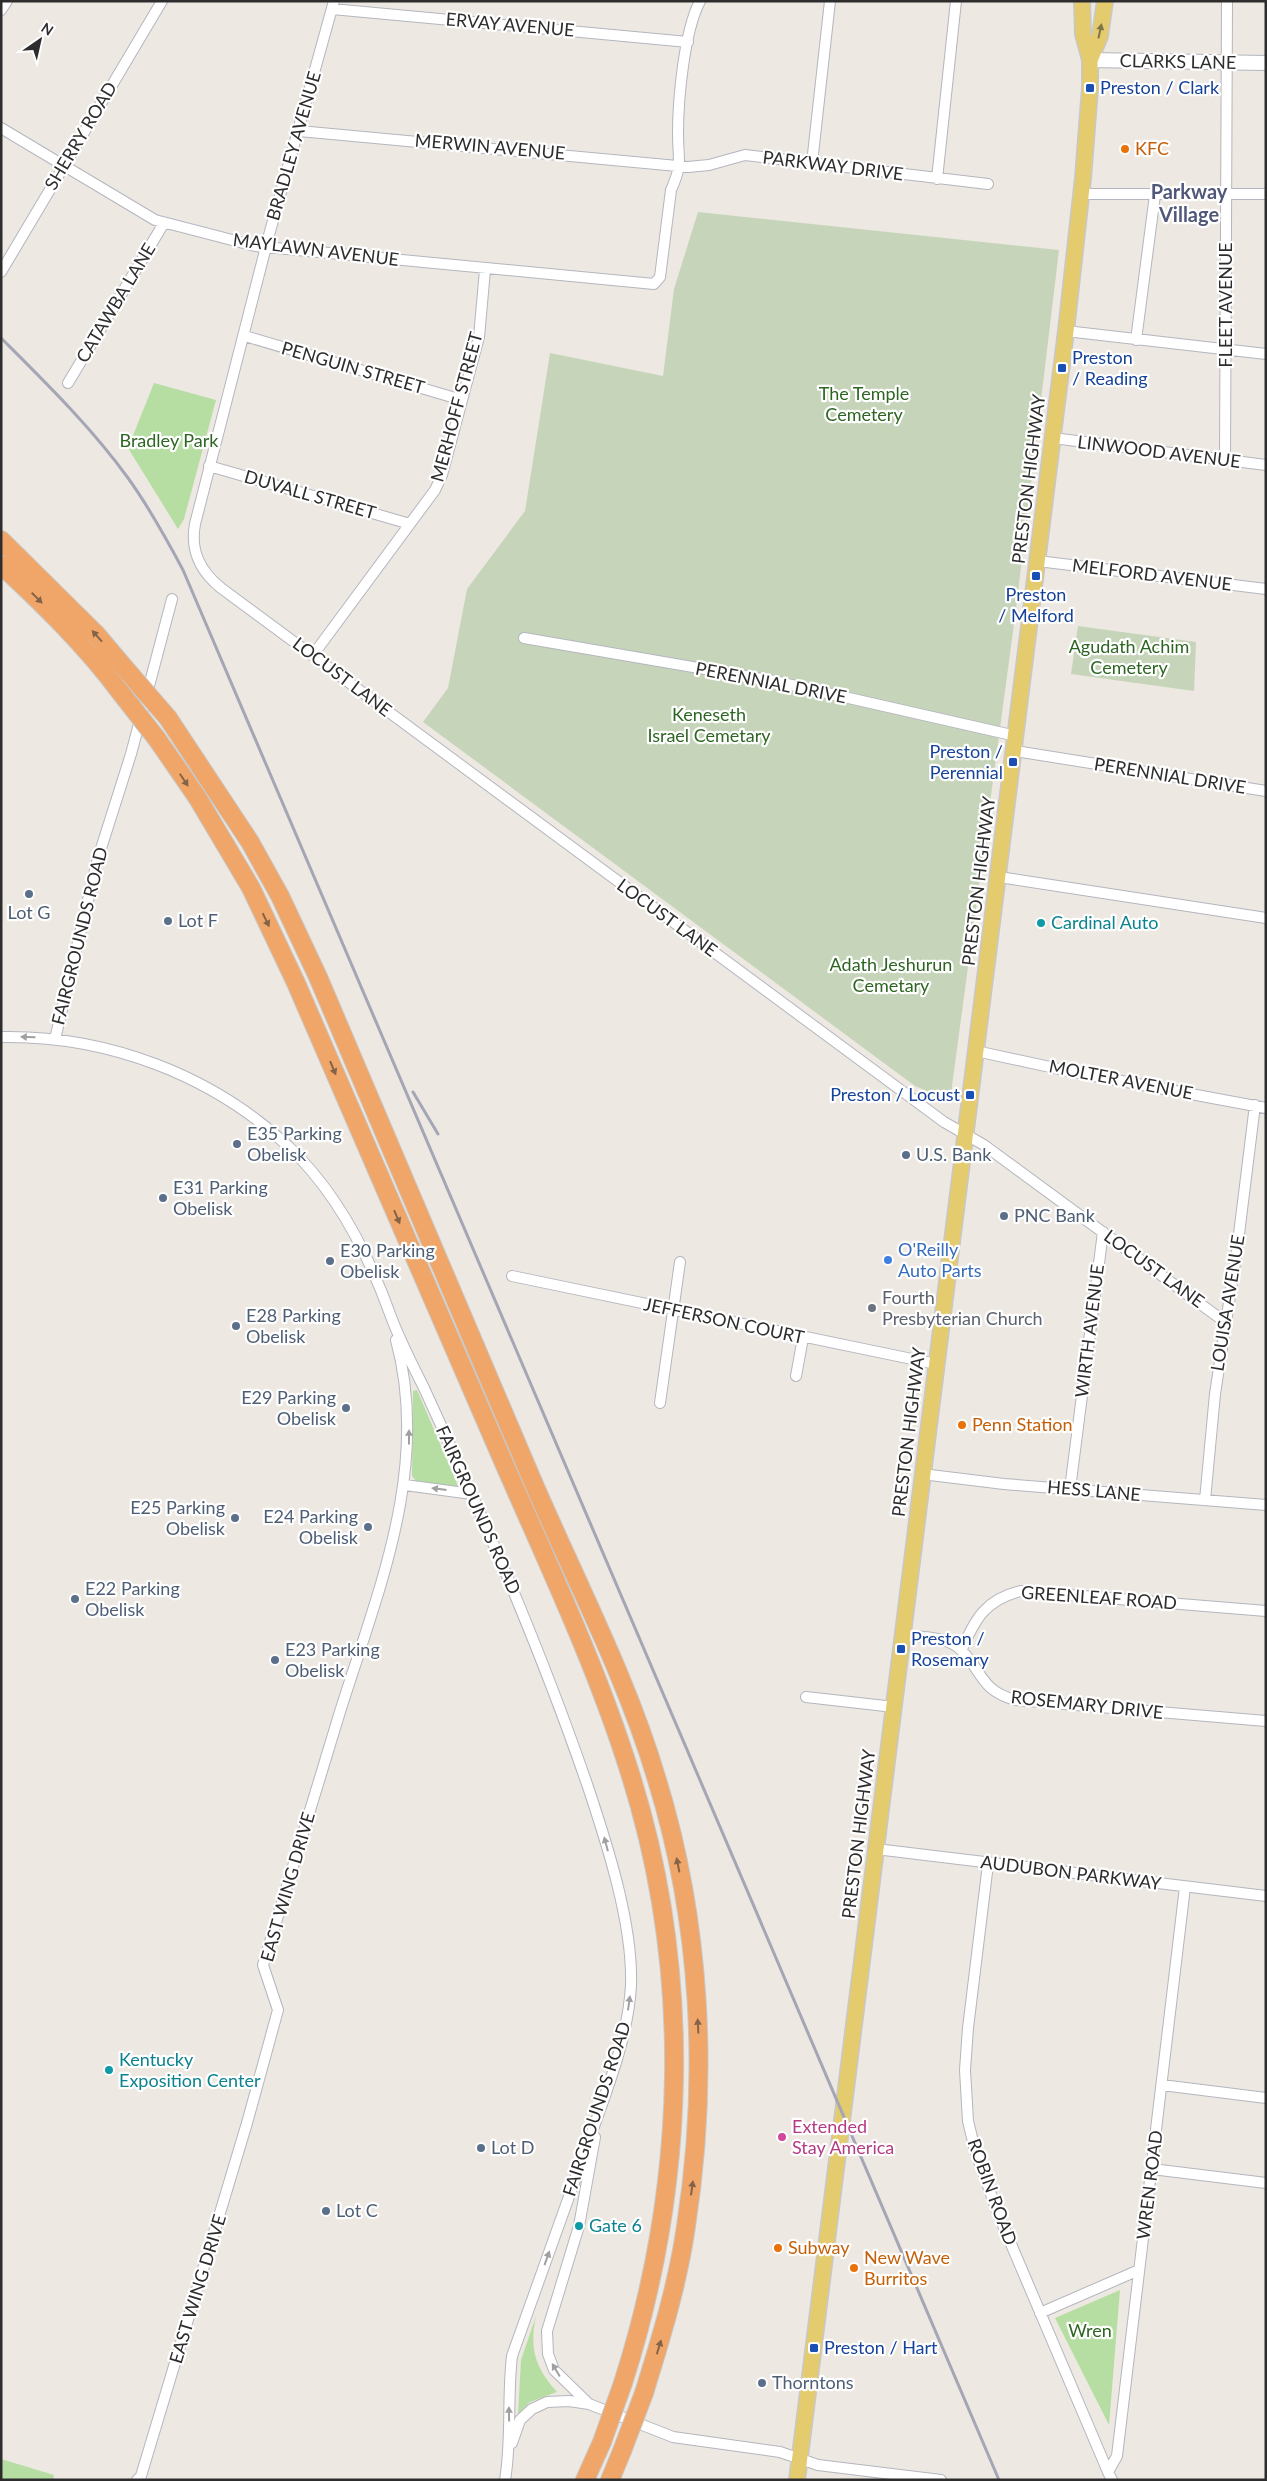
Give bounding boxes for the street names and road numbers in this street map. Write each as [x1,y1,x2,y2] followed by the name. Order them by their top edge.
[445,7,575,41] street label: ERVAY AVENUE
[1120,49,1237,73] street label: CLARKS LANE
[261,69,325,223] street label: BRADLEY AVENUE
[39,77,121,194] street label: SHERRY ROAD
[414,128,566,164] street label: MERWIN AVENUE
[761,145,905,185] street label: PARKWAY DRIVE
[232,228,400,270] street label: MAYLAWN AVENUE
[71,239,159,366] street label: CATAWBA LANE
[1214,242,1236,368] street label: FLEET AVENUE
[425,329,487,484] street label: MERHOFF STREET
[279,336,428,398] street label: PENGUIN STREET
[1007,392,1049,565] street label: PRESTON HIGHWAY
[1076,430,1242,472] street label: LINWOOD AVENUE
[242,465,379,523] street label: DUVALL STREET
[1071,553,1233,595] street label: MELFORD AVENUE
[289,632,396,721] street label: LOCUST LANE
[694,657,849,707] street label: PERENNIAL DRIVE
[1093,752,1248,798] street label: PERENNIAL DRIVE
[957,794,999,967] street label: PRESTON HIGHWAY
[46,845,112,1027] street label: FAIRGROUNDS ROAD
[613,874,722,961] street label: LOCUST LANE
[1047,1054,1195,1104] street label: MOLTER AVENUE
[1100,1225,1209,1312] street label: LOCUST LANE
[1205,1233,1249,1373] street label: LOUISA AVENUE
[1070,1263,1108,1399] street label: WIRTH AVENUE
[642,1292,807,1348] street label: JEFFERSON COURT
[887,1345,929,1518] street label: PRESTON HIGHWAY
[432,1422,526,1597] street label: FAIRGROUNDS ROAD
[1046,1475,1142,1505] street label: HESS LANE
[1020,1581,1178,1613] street label: GREENLEAF ROAD
[1010,1685,1164,1723] street label: ROSEMARY DRIVE
[837,1747,879,1920] street label: PRESTON HIGHWAY
[255,1809,319,1964] street label: EAST WING DRIVE
[980,1850,1163,1894] street label: AUDUBON PARKWAY
[557,2019,635,2199] street label: FAIRGROUNDS ROAD
[1131,2129,1167,2241] street label: WREN ROAD
[964,2135,1022,2248] street label: ROBIN ROAD
[164,2212,230,2366] street label: EAST WING DRIVE

